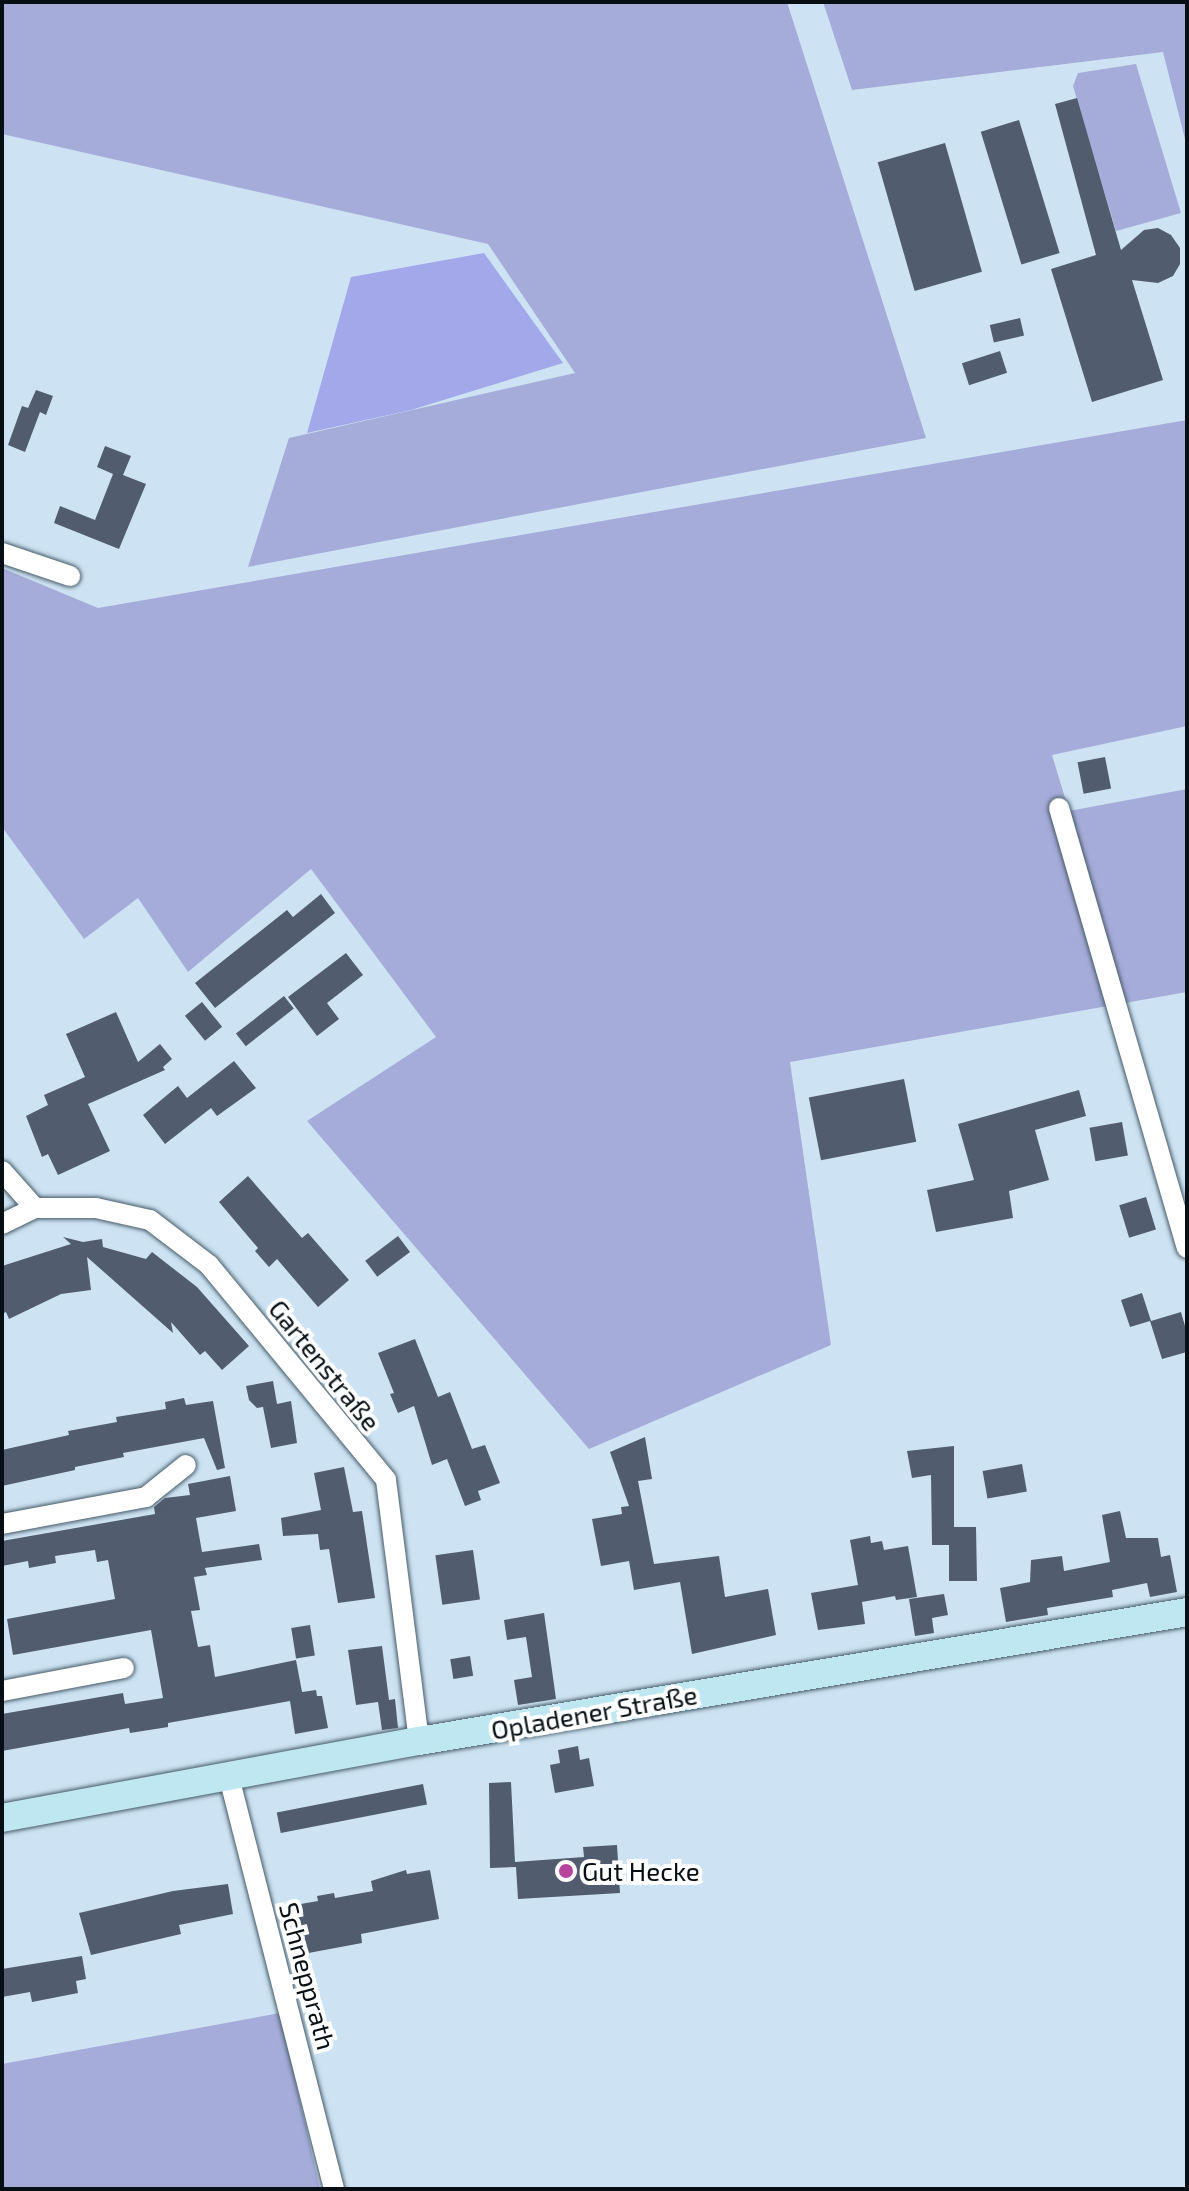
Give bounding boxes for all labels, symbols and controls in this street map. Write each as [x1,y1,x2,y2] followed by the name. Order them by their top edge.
[263,1293,387,1437] street label: Gartenstraße
[488,1678,700,1746] street label: Opladener Straße
[582,1855,700,1887] place label: Gut Hecke
[557,1862,575,1880] marker: Gut Hecke
[273,1899,343,2053] street label: Schnepprath

